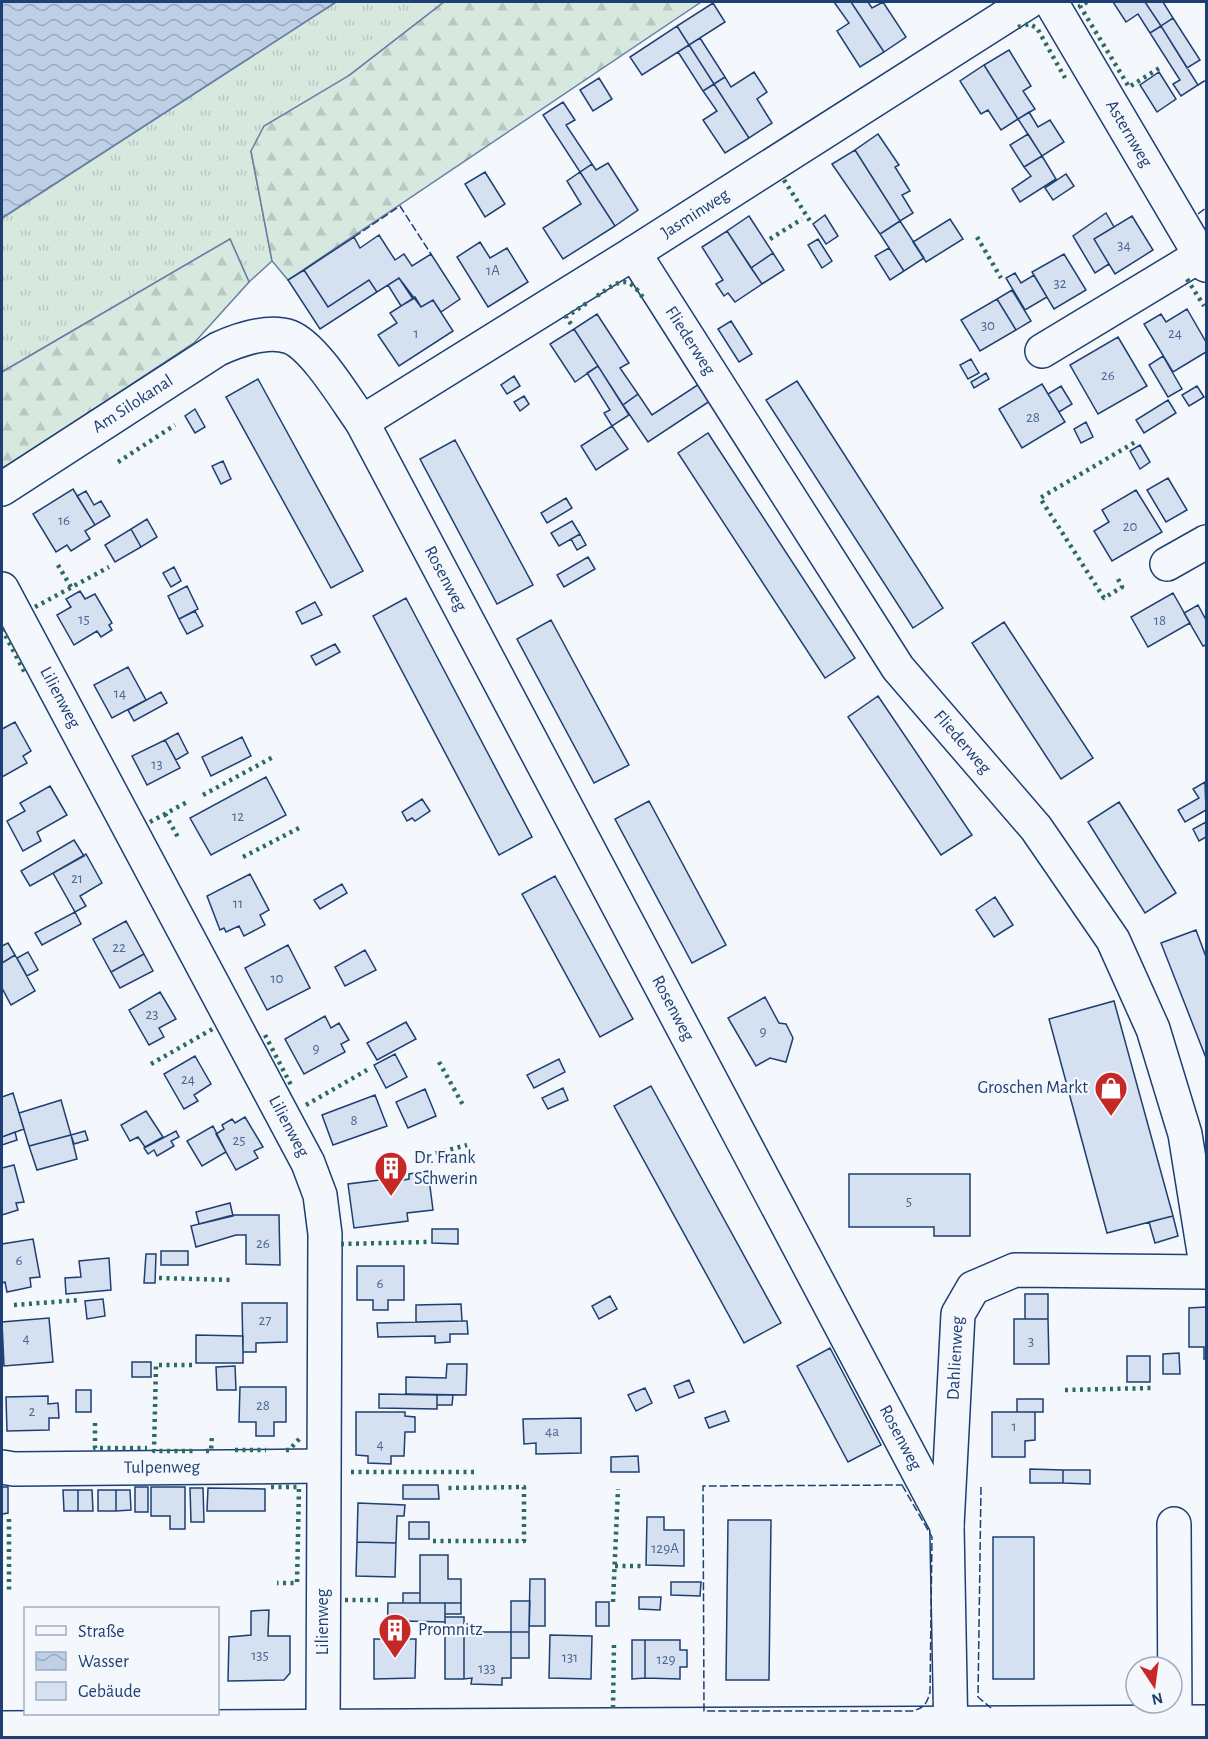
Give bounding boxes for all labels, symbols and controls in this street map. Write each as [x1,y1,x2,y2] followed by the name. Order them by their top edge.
[1102,97,1155,171] street label: Asternweg
[658,186,733,242] street label: Jasminweg
[1117,238,1131,253] house number: 34
[486,263,500,278] house number: 1A
[1053,276,1067,291] house number: 32
[661,303,718,378] street label: Fliederweg
[981,318,995,333] house number: 30
[413,326,419,341] house number: 1
[1168,326,1182,341] house number: 24
[1101,368,1115,383] house number: 26
[89,372,176,437] street label: Am Silokanal
[1026,410,1040,425] house number: 28
[58,513,70,528] house number: 16
[1123,519,1137,534] house number: 20
[421,543,470,615] street label: Rosenweg
[78,612,90,627] house number: 15
[1154,613,1166,628] house number: 18
[36,664,84,731] street label: Lilienweg
[114,686,126,701] house number: 14
[930,707,994,778] street label: Fliederweg
[151,757,163,772] house number: 13
[232,809,244,824] house number: 12
[71,871,83,886] house number: 21
[233,896,243,911] house number: 11
[112,940,126,955] house number: 22
[270,971,284,986] house number: 10
[648,973,697,1044] street label: Rosenweg
[145,1007,159,1022] house number: 23
[759,1024,767,1039] house number: 9
[312,1041,320,1056] house number: 9
[1093,1070,1129,1117] shop icon: Groschen Markt
[181,1072,195,1087] house number: 24
[977,1079,1088,1097] place label: Groschen Markt
[265,1093,312,1160] street label: Lilienweg
[350,1113,358,1128] house number: 8
[232,1133,246,1148] house number: 25
[414,1149,478,1188] place label: Dr. Frank Schwerin
[373,1150,409,1197] building icon: Dr. Frank Schwerin
[906,1194,912,1209] house number: 5
[256,1236,270,1251] house number: 26
[15,1253,23,1268] house number: 6
[376,1276,384,1291] house number: 6
[258,1313,272,1328] house number: 27
[945,1316,967,1401] street label: Dahlienweg
[22,1331,30,1346] house number: 4
[1028,1334,1034,1349] house number: 3
[256,1398,270,1413] house number: 28
[876,1402,925,1473] street label: Rosenweg
[29,1404,36,1419] house number: 2
[1011,1419,1017,1434] house number: 1
[545,1424,559,1439] house number: 4a
[376,1437,384,1452] house number: 4
[124,1458,200,1477] street label: Tulpenweg
[651,1541,679,1556] house number: 129A
[314,1588,332,1655] street label: Lilienweg
[24,1607,219,1715] legend
[377,1612,413,1659] building icon: Promnitz
[418,1621,483,1639] place label: Promnitz
[78,1623,124,1641] text: Straße
[251,1648,269,1663] house number: 135
[562,1650,578,1665] house number: 131
[656,1652,676,1667] house number: 129
[78,1653,129,1671] text: Wasser
[1124,1655,1184,1715] north arrow
[478,1661,496,1676] house number: 133
[78,1683,141,1701] text: Gebäude
[1150,1690,1164,1708] text: N

